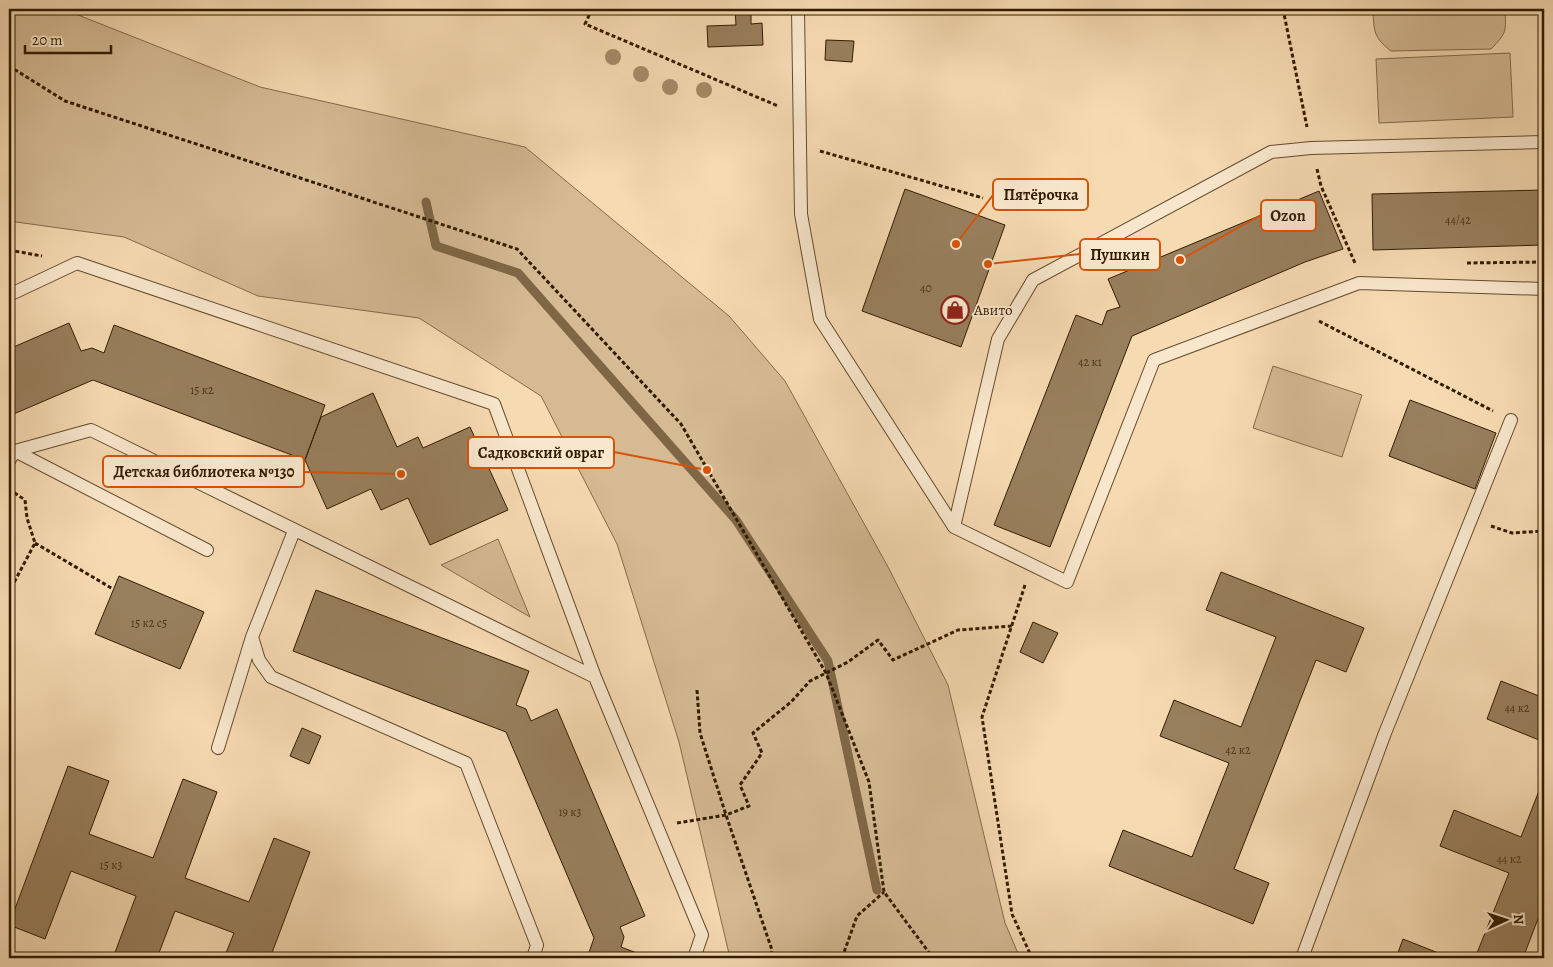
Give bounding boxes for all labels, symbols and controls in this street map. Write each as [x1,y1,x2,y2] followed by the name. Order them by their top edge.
[25,22,111,54] scale bar
[32,30,63,50] text: 20 m
[993,179,1088,210] callout: Пятёрочка
[1003,184,1079,206] text: Пятёрочка
[1261,200,1316,231] callout: Ozon
[1270,205,1306,227] text: Ozon
[1445,212,1471,228] house number: 44/42
[1080,239,1160,270] callout: Пушкин
[1090,244,1150,266] text: Пушкин
[920,280,932,296] house number: 40
[940,295,970,325] shop icon: Авито
[973,300,1013,320] place label: Авито
[1078,354,1102,370] house number: 42 к1
[190,382,214,398] house number: 15 к2
[468,437,614,468] callout: Садковский овраг
[478,442,604,464] text: Садковский овраг
[103,456,304,487] callout: Детская библиотека №130
[113,461,295,483] text: Детская библиотека №130
[131,615,167,631] house number: 15 к2 с5
[1504,700,1530,716] house number: 44 к2
[1225,742,1251,758] house number: 42 к2
[558,804,582,820] house number: 19 к3
[1496,851,1522,867] house number: 44 к2
[100,857,122,873] house number: 15 к3
[1480,894,1530,944] north arrow
[1509,914,1528,925] text: N

